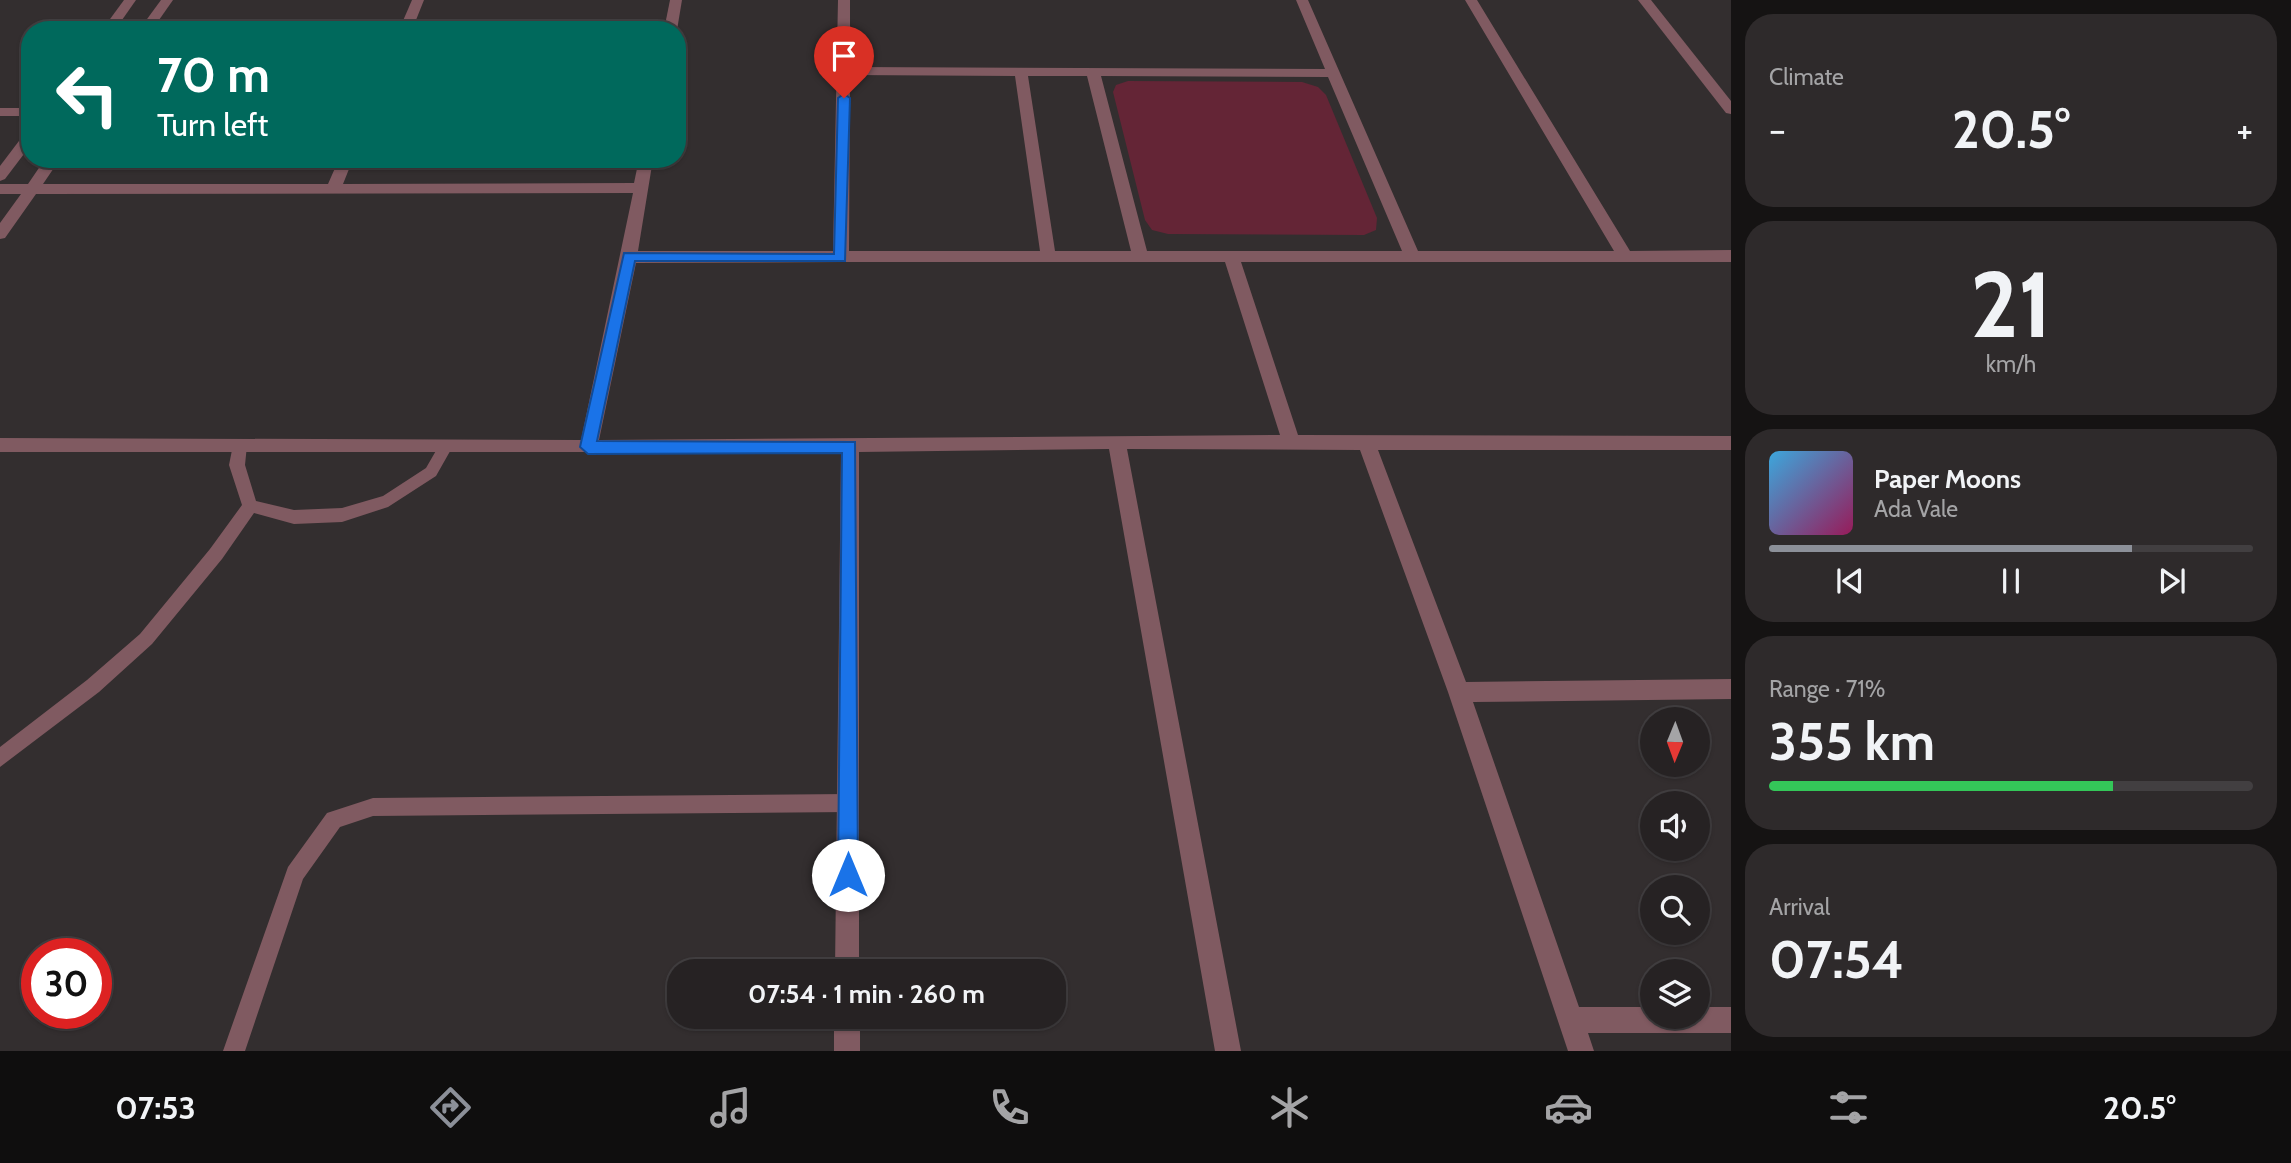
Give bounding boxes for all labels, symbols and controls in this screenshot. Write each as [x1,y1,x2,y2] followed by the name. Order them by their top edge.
[814,26,874,98] pin
[825,37,863,75] icon: arrive
[157,45,270,104] text: 70 m
[42,49,133,140] icon: left
[1769,63,1844,91] text: Climate
[1952,98,2070,161] text: 20.5°
[157,105,268,144] text: Turn left
[1769,106,1786,153] text: −
[2236,106,2253,153] text: +
[1970,249,2052,360] text: 21
[1986,350,2036,378] text: km/h
[1874,463,2021,495] text: Paper Moons
[1874,495,1958,523] text: Ada Vale
[1831,562,1869,600] icon: previous
[1992,562,2030,600] icon: pause
[2153,562,2191,600] icon: next
[1769,675,1885,703] text: Range · 71%
[1640,707,1710,777] north arrow
[1640,707,1710,1029] map controls
[1769,710,1935,773] text: 355 km
[1640,791,1710,861] button: sound
[811,838,885,912] position arrow
[1640,875,1710,945] button: search
[1769,893,1830,921] text: Arrival
[1769,928,1904,991] text: 07:54
[21,938,112,1029] speed limit sign: 30
[1640,959,1710,1029] button: layers
[748,978,985,1010] text: 07:54 · 1 min · 260 m
[426,1083,475,1132] icon: directions
[706,1083,755,1132] icon: music
[985,1083,1034,1132] icon: phone
[1265,1083,1314,1132] icon: climate
[1544,1083,1593,1132] icon: car
[1824,1083,1873,1132] icon: filters
[115,1088,196,1127] text: 07:53
[2103,1088,2176,1127] text: 20.5°

